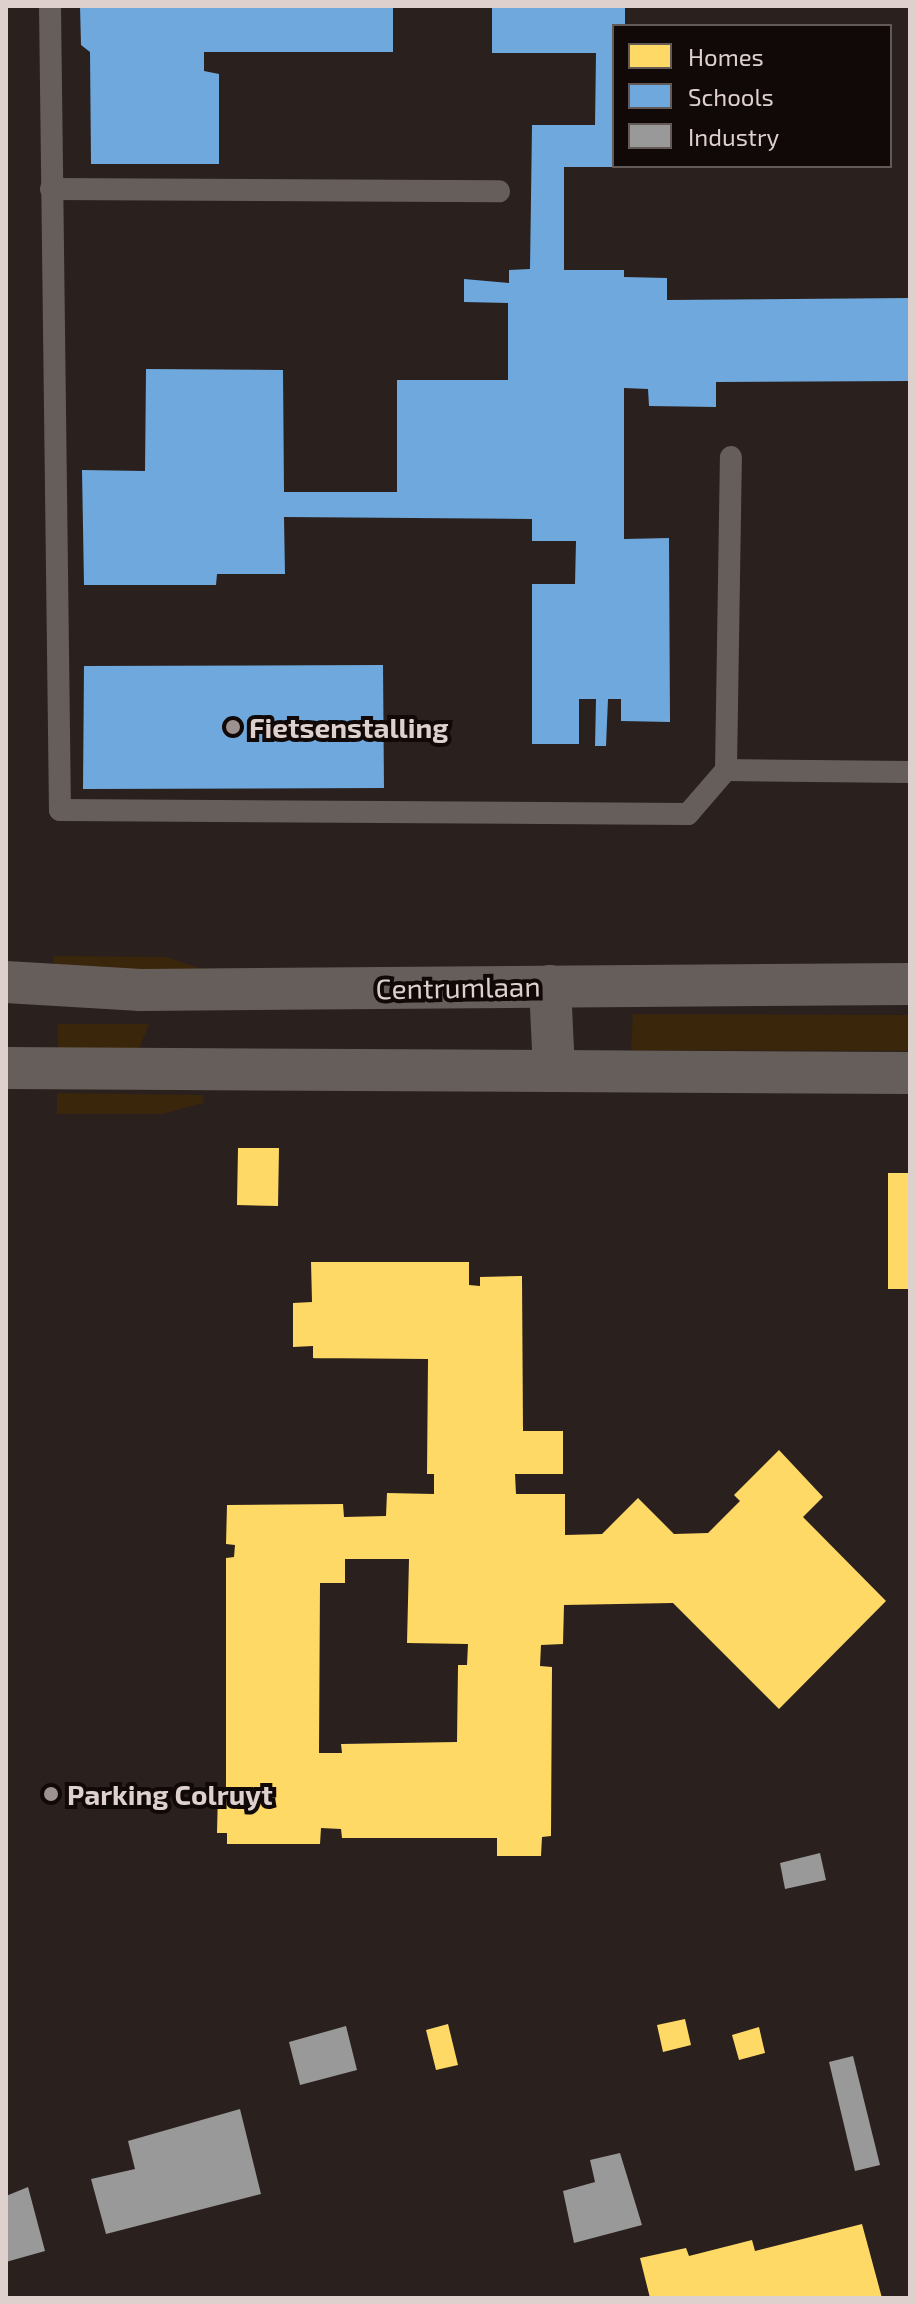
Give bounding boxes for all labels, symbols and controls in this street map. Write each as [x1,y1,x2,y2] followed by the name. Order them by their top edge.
[612,24,892,168] legend
[688,42,764,71] text: Homes
[688,82,774,111] text: Schools
[688,122,779,151] text: Industry
[249,710,449,744] place label: Fietsenstalling
[224,718,242,736] marker: Fietsenstalling
[375,969,541,1005] street label: Centrumlaan
[67,1777,273,1811] place label: Parking Colruyt
[42,1785,60,1803] marker: Parking Colruyt

